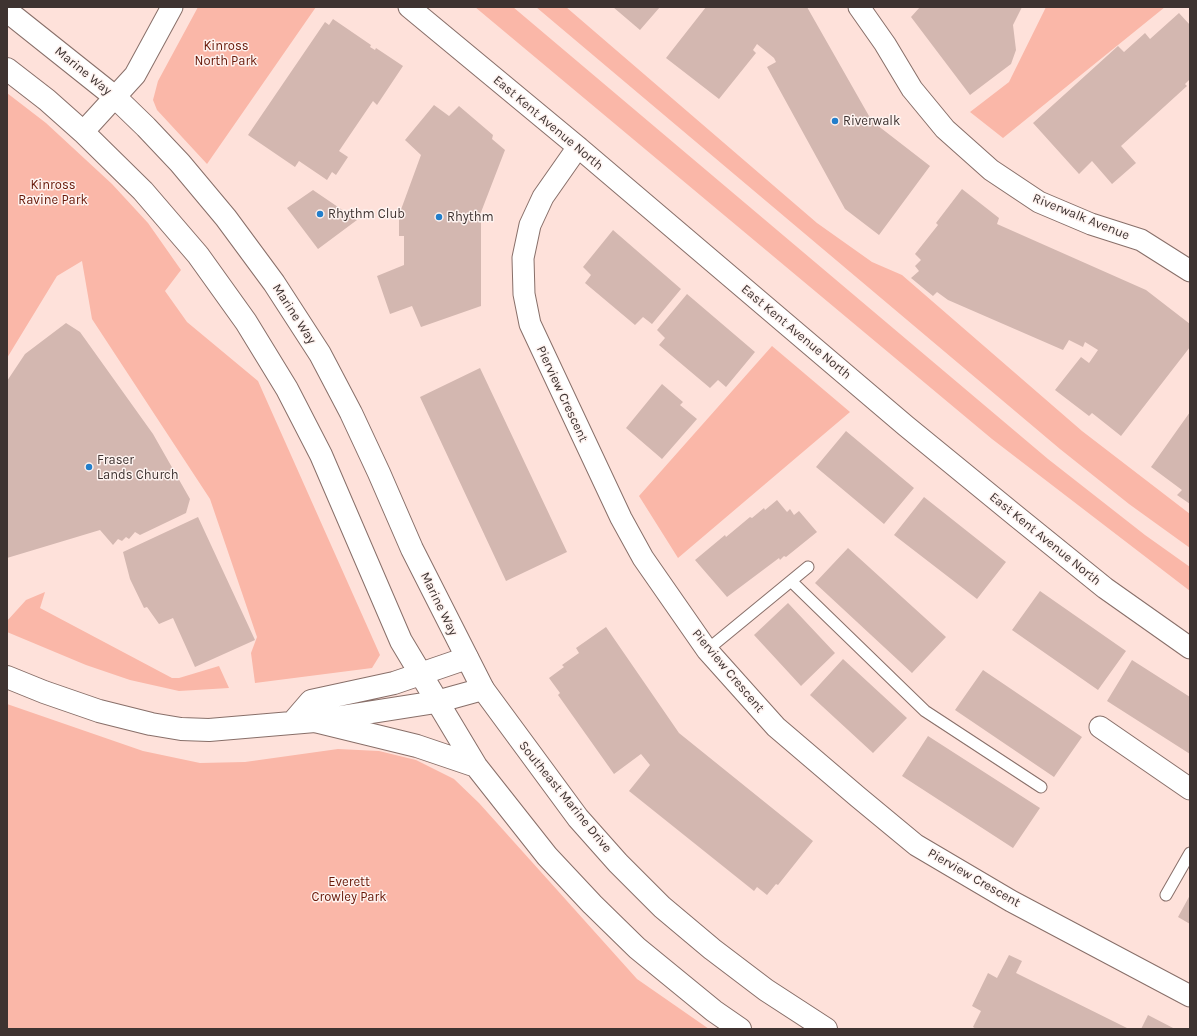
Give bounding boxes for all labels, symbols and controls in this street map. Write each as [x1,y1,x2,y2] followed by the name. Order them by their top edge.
[195,38,257,69] park label: Kinross North Park
[51,43,115,99] street label: Marine Way
[490,72,606,174] street label: East Kent Avenue North
[843,113,900,129] place label: Riverwalk
[830,116,840,126] marker: Riverwalk
[18,177,88,208] park label: Kinross Ravine Park
[1030,190,1132,244] street label: Riverwalk Avenue
[328,206,405,222] place label: Rhythm Club
[315,209,325,219] marker: Rhythm Club
[447,209,494,225] place label: Rhythm
[434,212,444,222] marker: Rhythm
[269,281,319,347] street label: Marine Way
[738,281,854,383] street label: East Kent Avenue North
[533,343,591,445] street label: Pierview Crescent
[97,452,179,483] place label: Fraser Lands Church
[84,462,94,472] marker: Fraser Lands Church
[986,489,1104,589] street label: East Kent Avenue North
[417,570,461,638] street label: Marine Way
[688,626,768,716] street label: Pierview Crescent
[515,738,615,856] street label: Southeast Marine Drive
[925,845,1023,911] street label: Pierview Crescent
[311,874,387,905] park label: Everett Crowley Park

